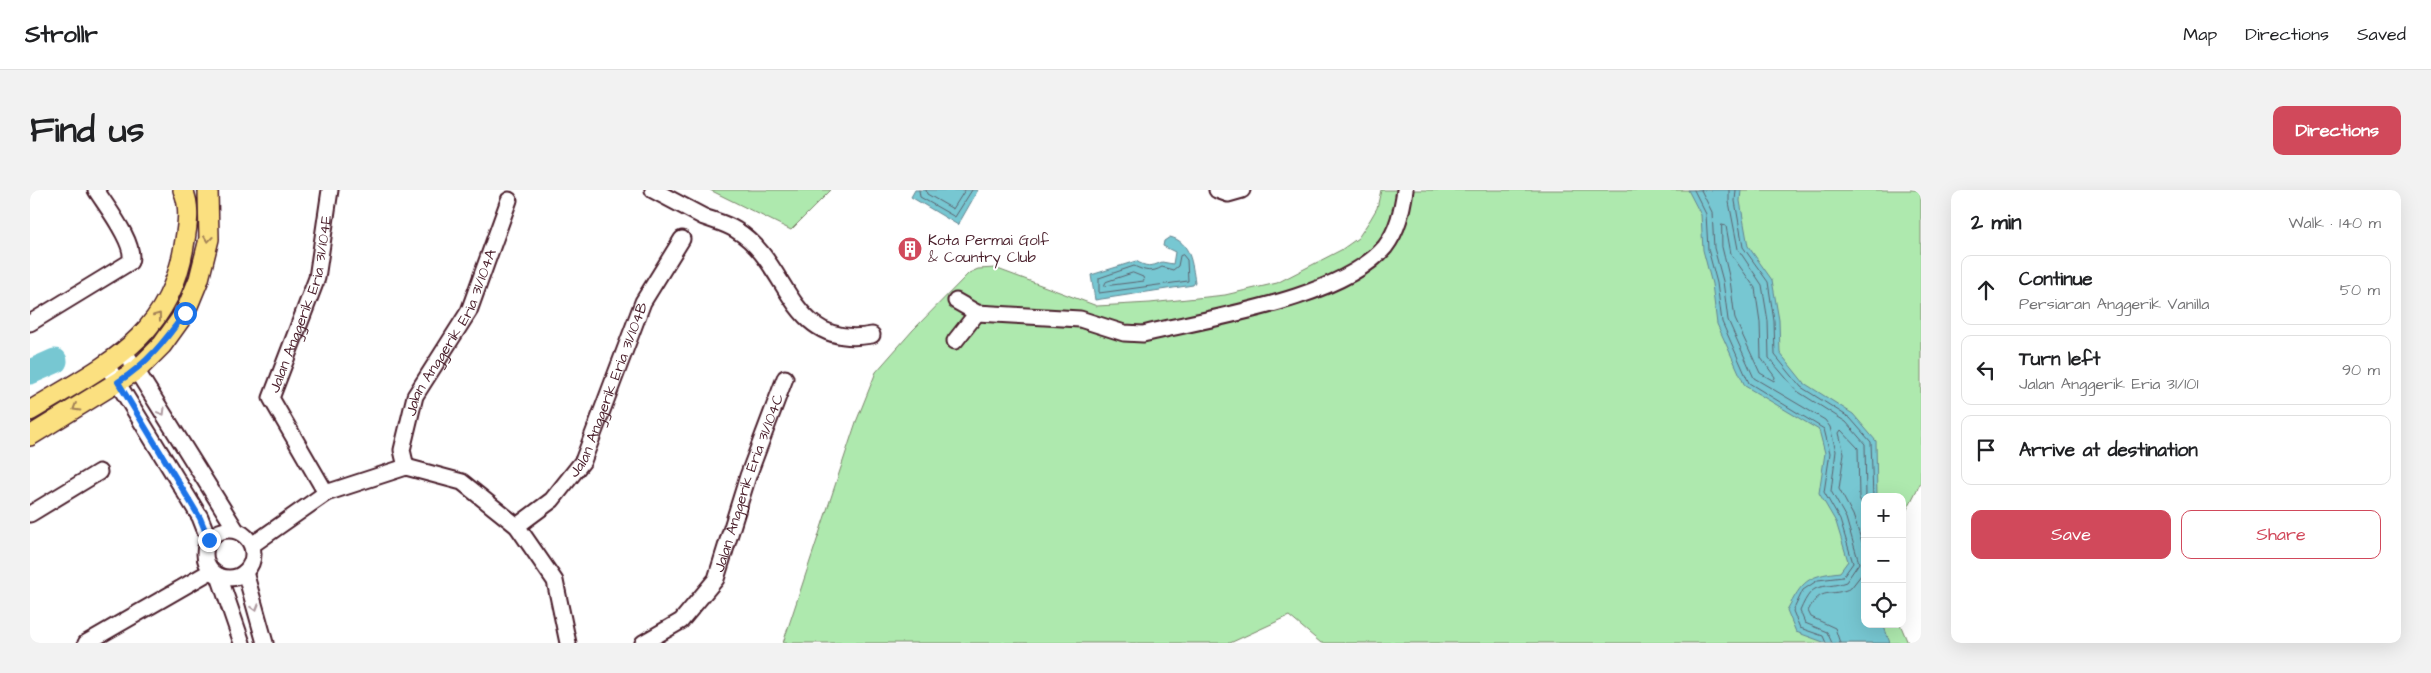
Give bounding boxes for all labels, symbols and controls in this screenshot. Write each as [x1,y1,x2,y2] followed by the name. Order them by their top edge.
[25,18,98,52] text: Strollr
[2183,22,2217,47] text: Map
[2245,22,2329,47] text: Directions
[2357,22,2406,47] text: Saved
[30,106,144,155] text: Find us
[2273,106,2401,155] button: Directions
[1971,208,2021,237] text: 2 min
[2289,212,2381,234] text: Walk · 140 m
[263,214,337,396] street label: Jalan Anggerik Eria 31/104E
[928,230,1049,269] place label: Kota Permai Golf & Country Club
[203,235,214,243] one-way arrow
[897,236,923,262] building icon: Kota Permai Golf & Country Club
[400,245,501,418] street label: Jalan Anggerik Eria 31/104A
[2019,266,2093,293] text: Continue
[1972,276,2000,304] icon: ahead
[2340,279,2380,301] text: 50 m
[2019,293,2209,315] text: Persiaran Anggerik Vanilla
[564,299,653,482] street label: Jalan Anggerik Eria 31/104B
[174,302,197,325] route start
[152,312,161,322] one-way arrow
[2019,346,2100,373] text: Turn left
[1972,356,2000,384] icon: left
[2342,359,2380,381] text: 90 m
[2019,373,2198,395] text: Jalan Anggerik Eria 31/101
[708,390,789,575] street label: Jalan Anggerik Eria 31/104C
[73,401,82,411] one-way arrow
[156,406,166,415] one-way arrow
[1972,436,2000,464] icon: arrive
[2019,437,2198,464] text: Arrive at destination
[1861,493,1906,628] map controls
[1861,493,1906,538] button: +
[1971,510,2171,559] button: Save
[2181,510,2381,559] button: Share
[198,529,221,552] route end
[1861,538,1906,583] button: −
[1861,583,1906,628] button: locate
[249,603,260,612] one-way arrow

